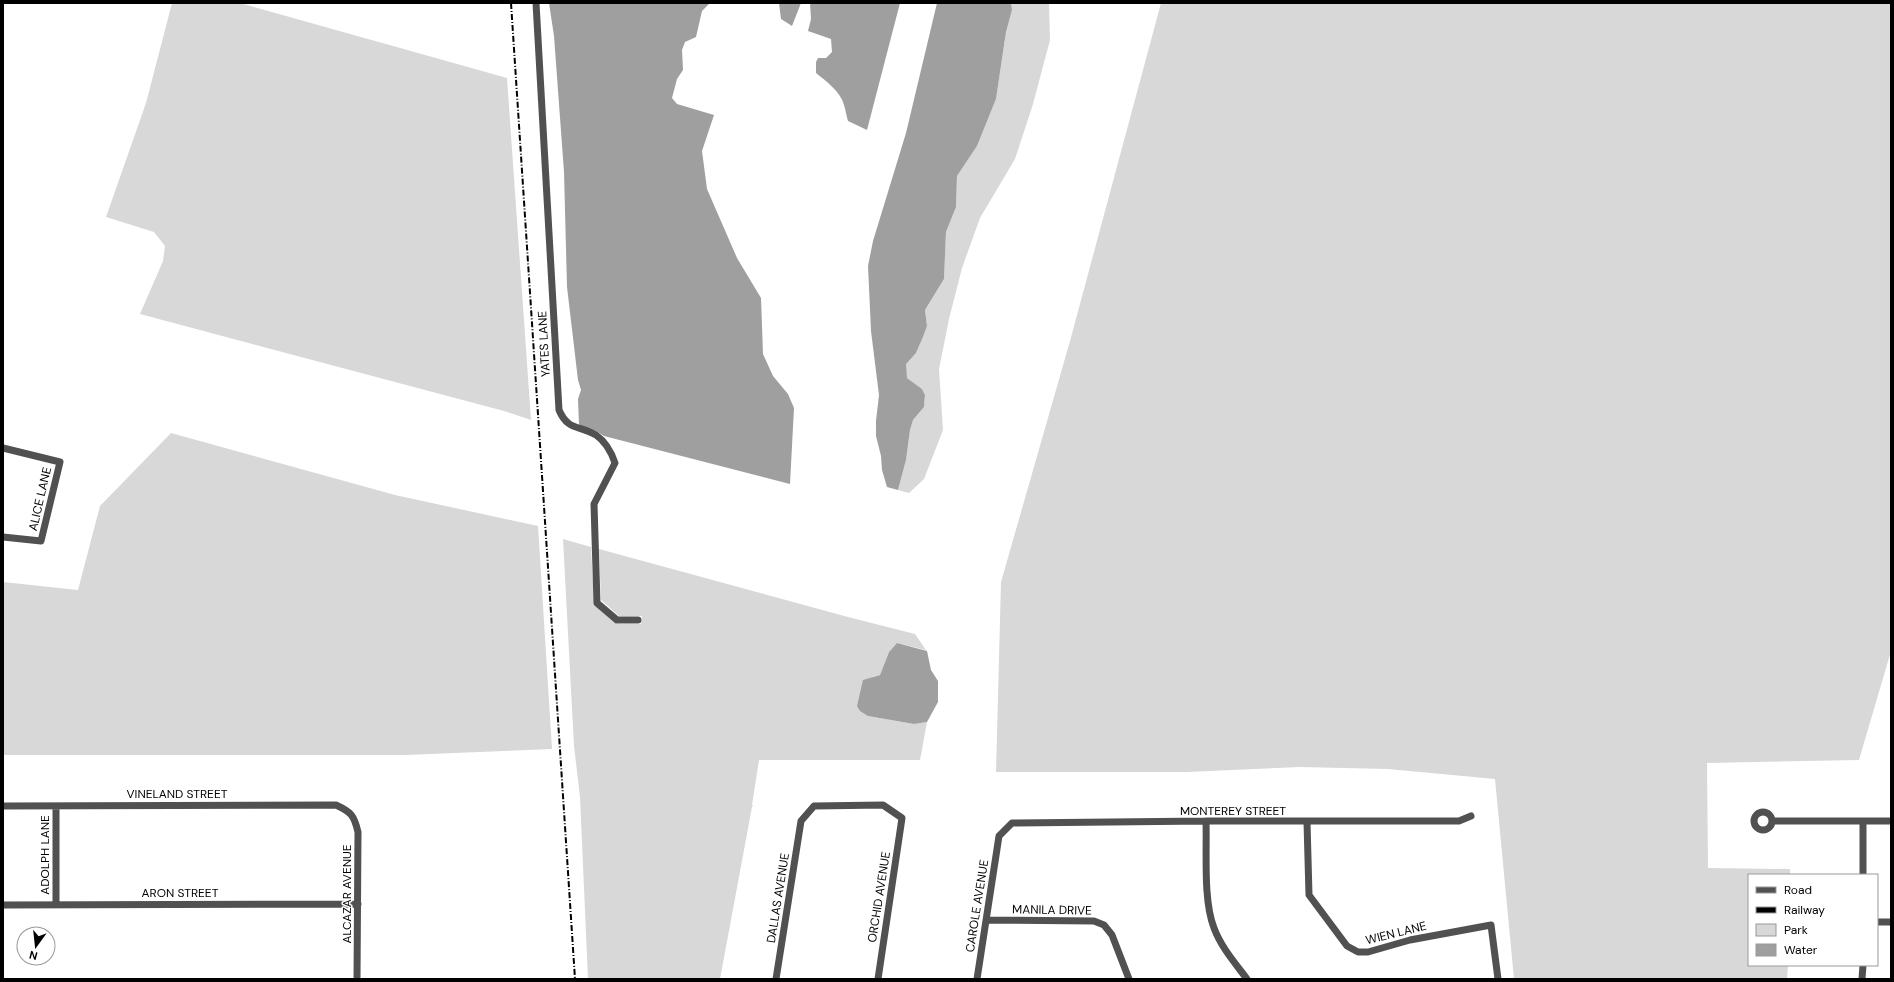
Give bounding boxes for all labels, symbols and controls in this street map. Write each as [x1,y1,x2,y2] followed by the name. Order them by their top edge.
[534,310,554,377] street label: YATES LANE
[25,465,55,532] street label: ALICE LANE
[127,786,228,802] street label: VINELAND STREET
[1180,803,1286,819] street label: MONTEREY STREET
[37,815,53,895] street label: ADOLPH LANE
[339,844,355,944] street label: ALCAZAR AVENUE
[864,850,894,944] street label: ORCHID AVENUE
[763,852,793,944] street label: DALLAS AVENUE
[962,858,992,953] street label: CAROLE AVENUE
[1748,874,1878,966] legend
[1784,882,1812,898] text: Road
[142,885,219,901] street label: ARON STREET
[1012,901,1092,919] street label: MANILA DRIVE
[1784,902,1825,918] text: Railway
[1364,918,1428,948] street label: WIEN LANE
[1784,922,1808,938] text: Park
[16,926,56,966] north arrow
[1784,942,1818,958] text: Water
[28,948,39,963] text: N

